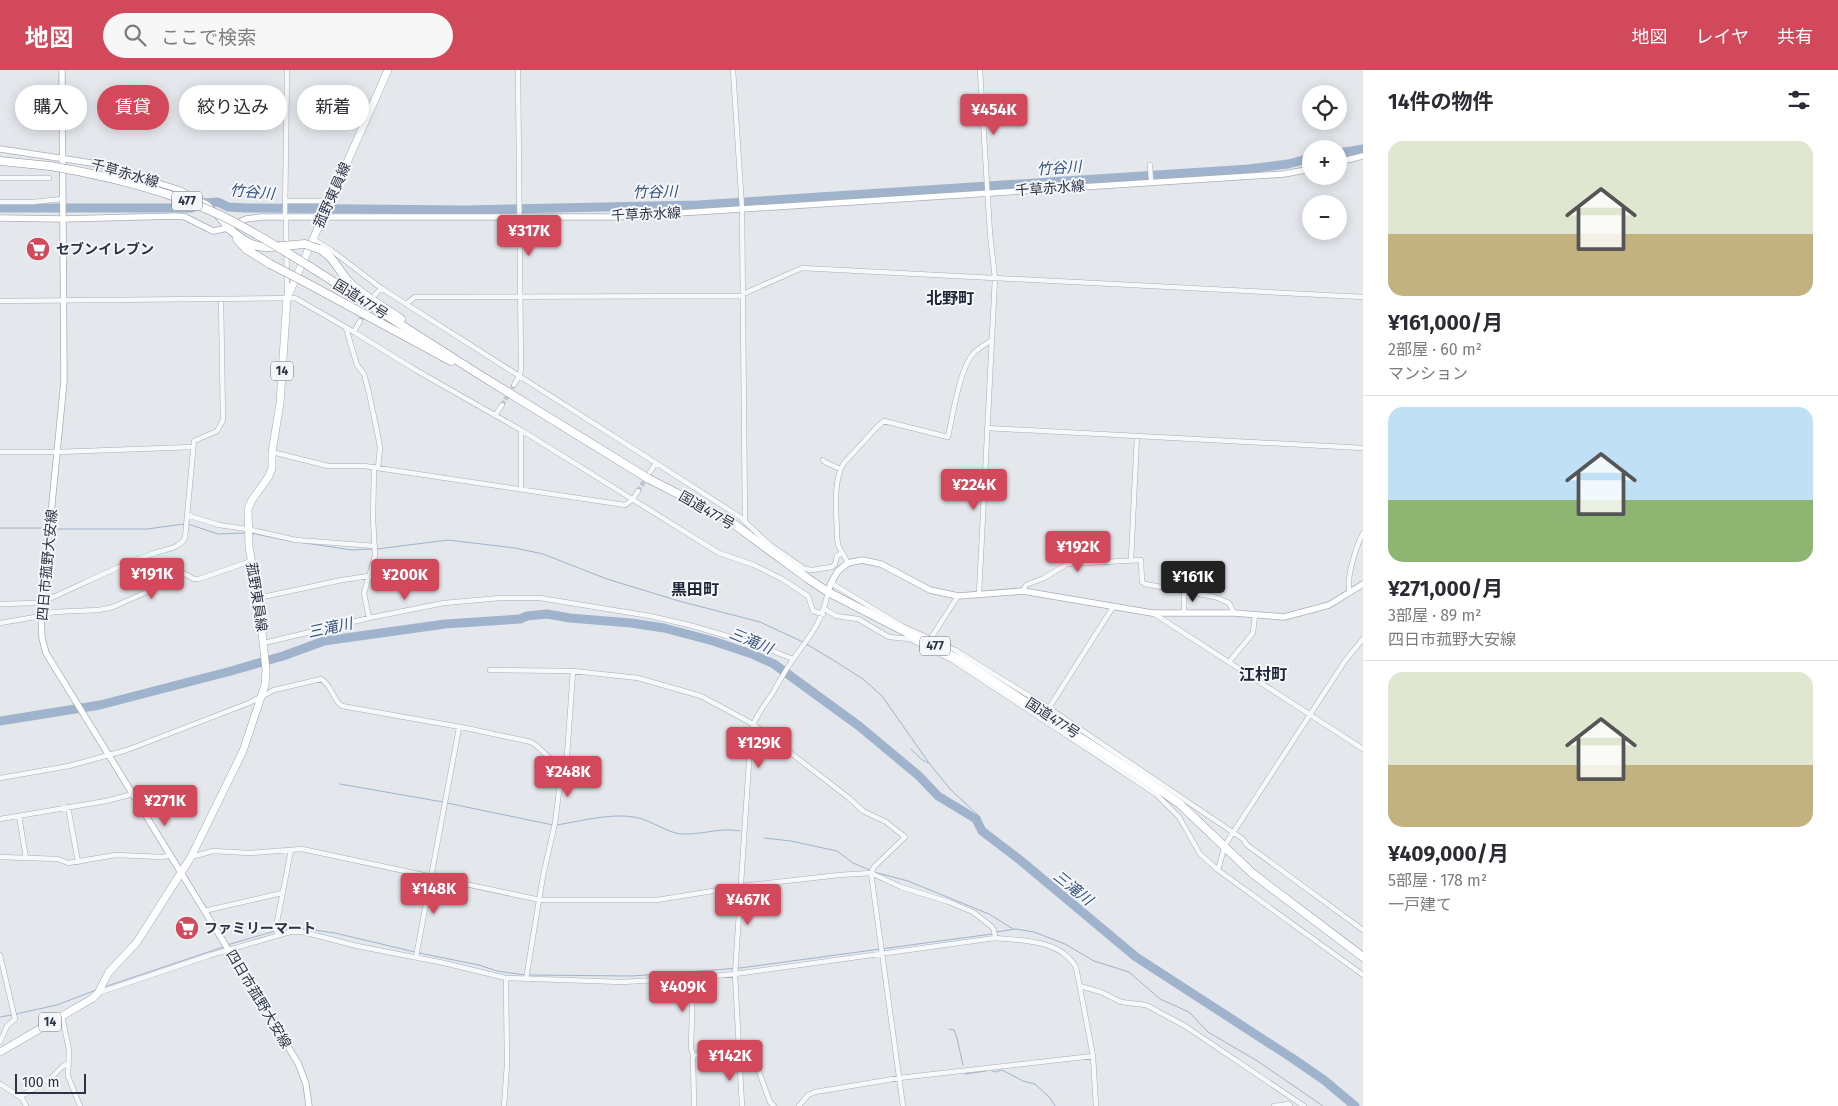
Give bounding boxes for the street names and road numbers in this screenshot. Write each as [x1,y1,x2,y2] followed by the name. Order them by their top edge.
[89,156,161,191] street label: 千草赤水線
[310,160,354,231] street label: 菰野東員線
[1015,178,1086,199] street label: 千草赤水線
[172,192,202,210] road number: 477
[611,204,681,225] street label: 千草赤水線
[330,276,391,323] street label: 国道477号
[271,362,293,380] road number: 14
[676,488,738,533] street label: 国道477号
[34,509,61,622] street label: 四日市菰野大安線
[243,561,270,633] street label: 菰野東員線
[920,636,950,656] road number: 477
[1022,695,1083,742] street label: 国道477号
[222,947,295,1052] street label: 四日市菰野大安線
[39,1012,61,1032] road number: 14

